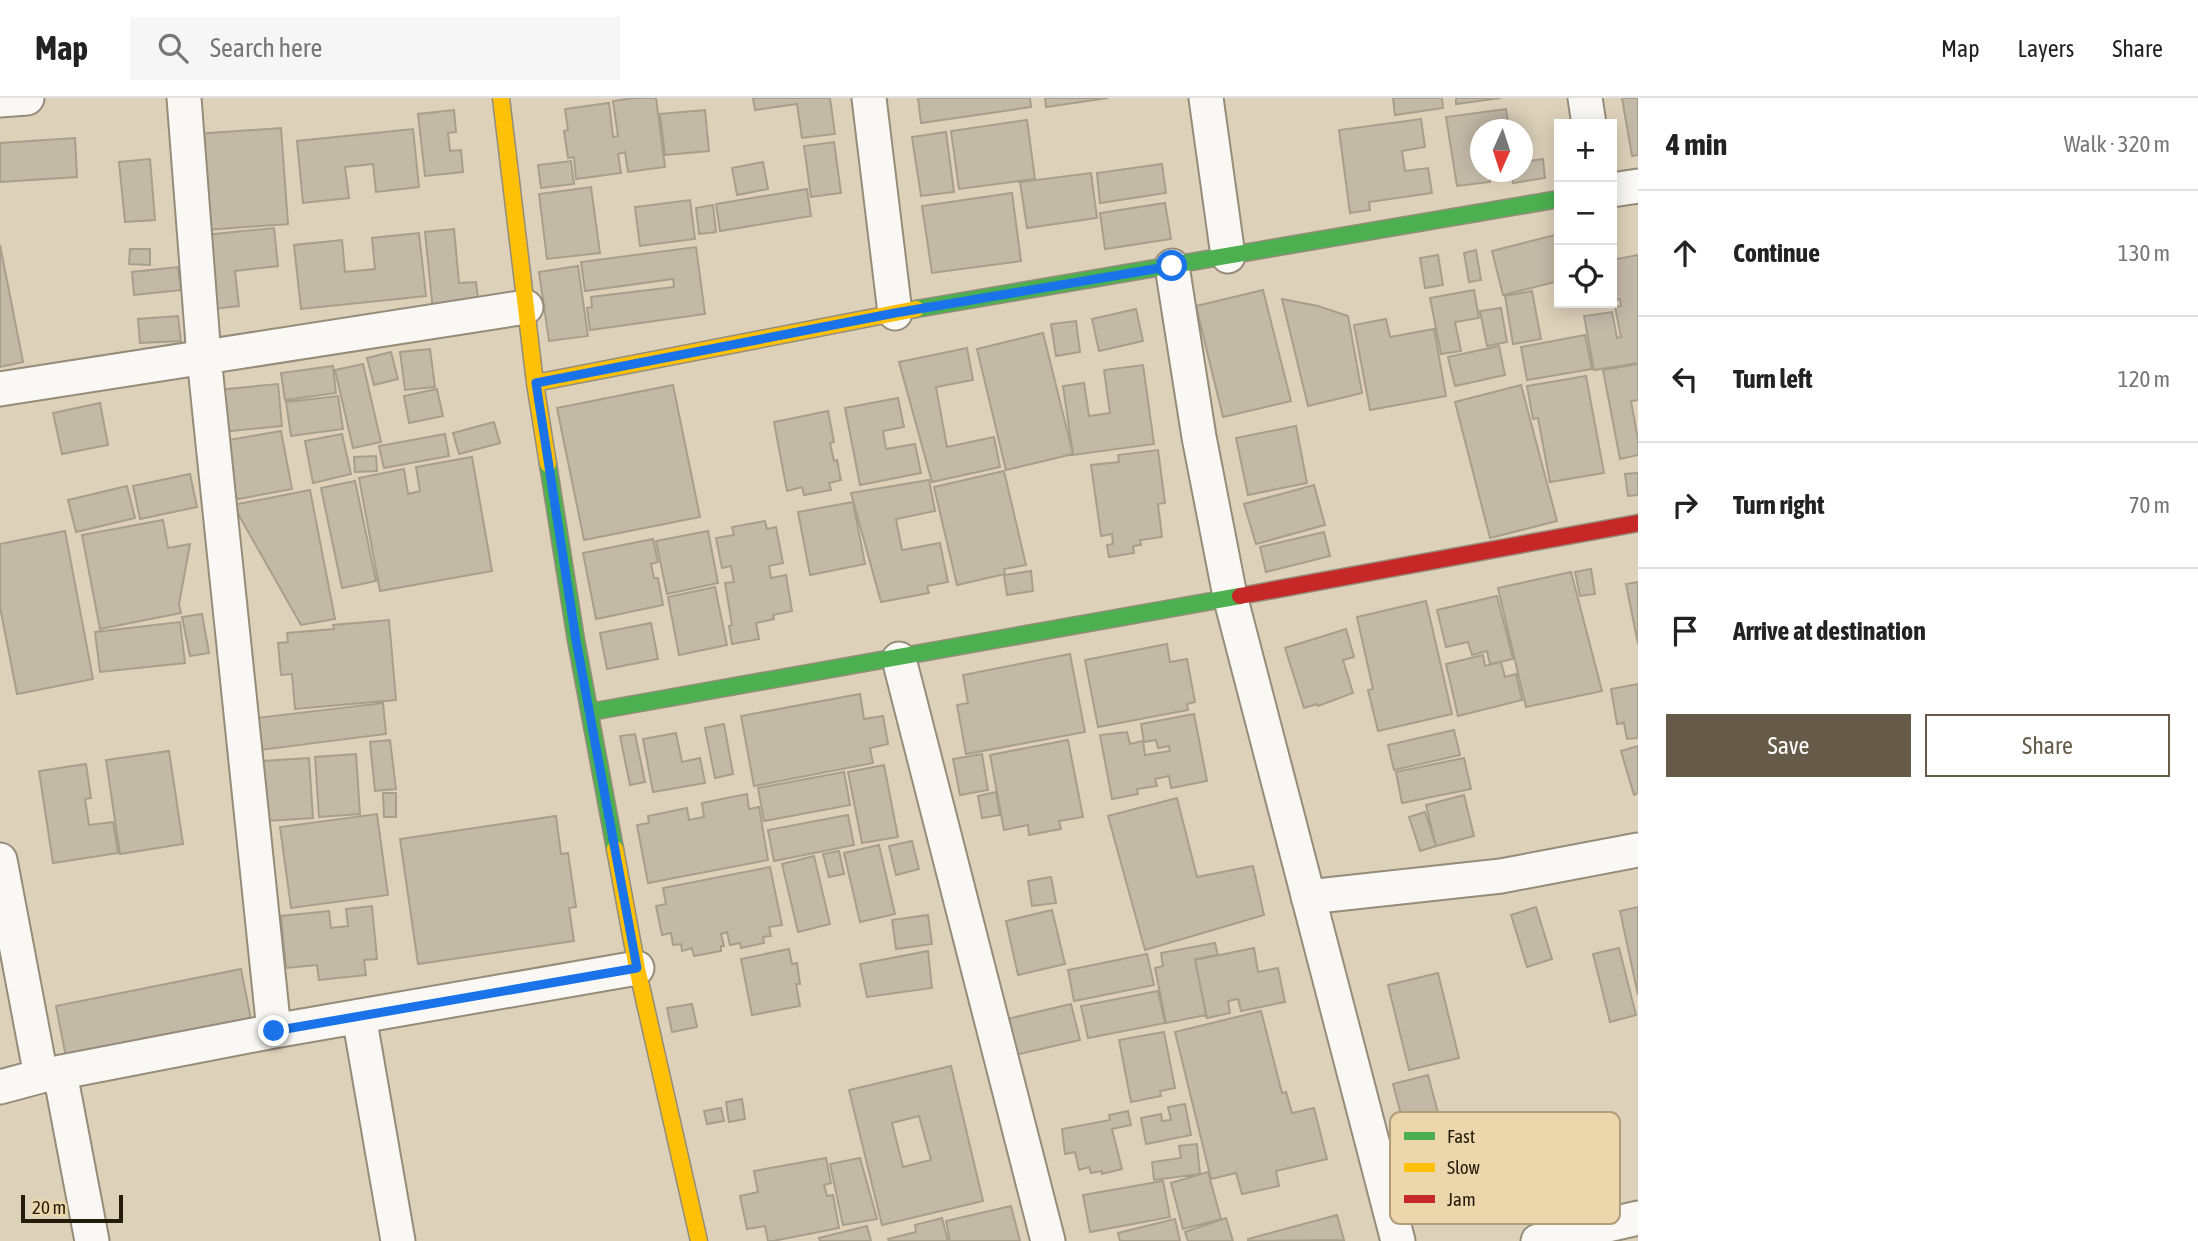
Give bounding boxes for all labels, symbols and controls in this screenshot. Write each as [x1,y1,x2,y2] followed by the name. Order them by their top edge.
[130,17,620,80] search box
[35,29,88,67] text: Map
[154,29,192,67] icon: search
[210,33,322,63] text: Search here
[1941,35,1980,62] text: Map
[2018,35,2074,62] text: Layers
[2112,35,2163,62] text: Share
[1470,119,1533,182] north arrow
[1554,119,1617,308] map controls
[1554,119,1617,182] button: +
[1666,127,1727,161] text: 4 min
[2064,131,2170,157] text: Walk · 320 m
[1554,182,1617,245] button: −
[1666,234,1704,272] icon: ahead
[1733,238,1820,268] text: Continue
[2118,240,2170,266] text: 130 m
[1554,245,1617,308] button: locate
[1156,250,1187,281] route start
[1666,360,1704,398] icon: left
[1733,364,1813,394] text: Turn left
[2118,366,2170,392] text: 120 m
[1666,486,1704,524] icon: right
[1733,490,1824,520] text: Turn right
[2129,492,2170,518] text: 70 m
[1666,612,1704,650] icon: arrive
[1733,616,1926,646] text: Arrive at destination
[1666,714,1911,777] button: Save
[1925,714,2170,777] button: Share
[258,1015,289,1046] route end
[1390,1112,1620,1224] legend
[1447,1125,1475,1147] text: Fast
[1447,1156,1481,1178] text: Slow
[1447,1188,1476,1210] text: Jam
[21,1192,122,1224] scale bar
[32,1196,66,1218] text: 20 m

